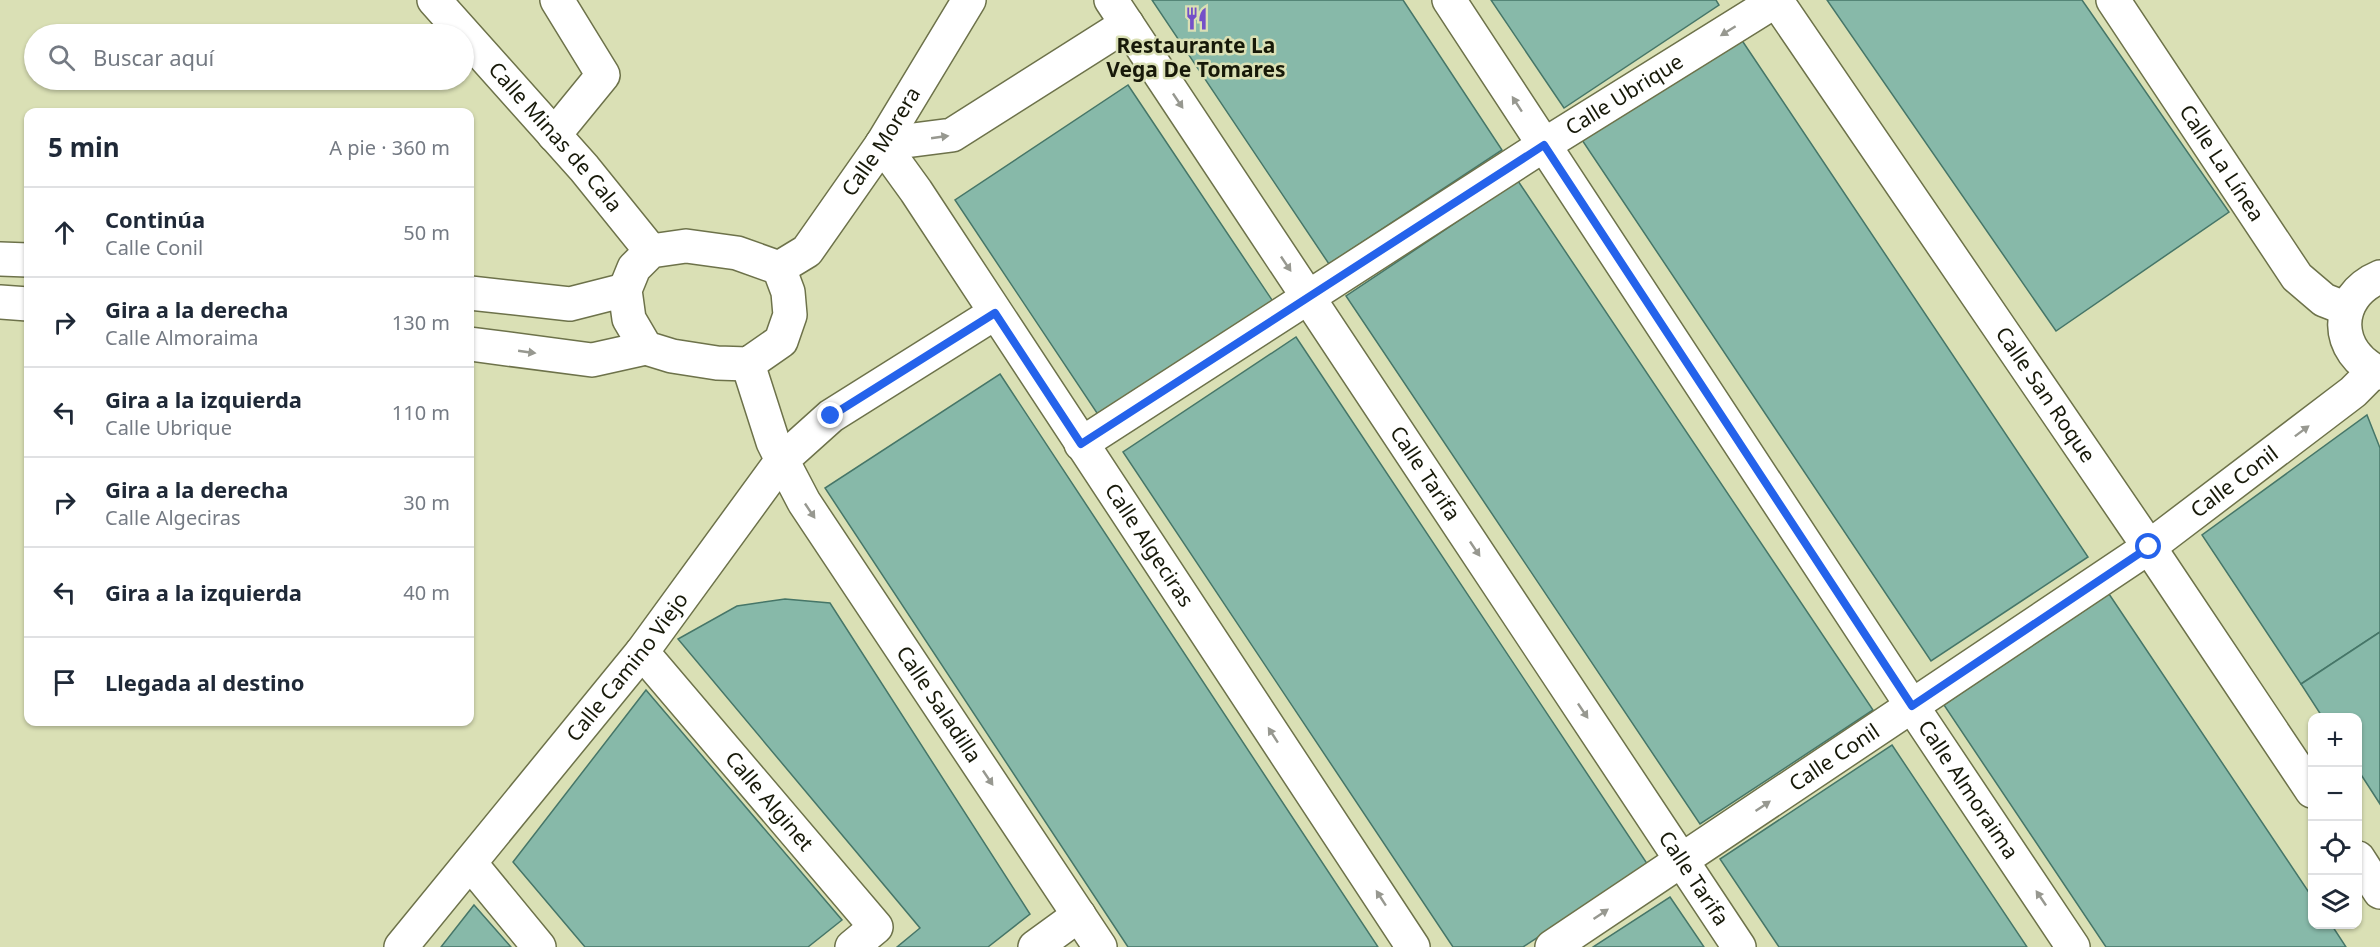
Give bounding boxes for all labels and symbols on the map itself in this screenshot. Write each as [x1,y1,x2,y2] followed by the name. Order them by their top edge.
[1183,5,1209,31] restaurant icon: Restaurante La Vega De Tomares
[1720,25,1736,36] one-way arrow
[1106,31,1286,83] place label: Restaurante La Vega De Tomares
[1560,47,1688,141] street label: Calle Ubrique
[483,55,629,217] street label: Calle Minas de Cala
[835,81,926,201] street label: Calle Morera
[1172,93,1184,109] one-way arrow
[1512,96,1523,113] one-way arrow
[2173,99,2271,226] street label: Calle La Línea
[931,132,950,141] one-way arrow
[1280,256,1291,272] one-way arrow
[1990,321,2102,468] street label: Calle San Roque
[518,347,537,356] one-way arrow
[817,402,843,428] route end
[1384,420,1467,526] street label: Calle Tarifa
[2294,424,2310,437] one-way arrow
[2184,439,2283,524] street label: Calle Conil
[1099,478,1201,612] street label: Calle Algeciras
[804,503,815,519] one-way arrow
[2135,533,2161,559] route start
[1469,540,1481,556] one-way arrow
[559,586,694,747] street label: Calle Camino Viejo
[890,640,988,768] street label: Calle Saladilla
[1577,703,1588,719] one-way arrow
[1912,714,2025,864] street label: Calle Almoraima
[1783,717,1885,797] street label: Calle Conil
[1267,728,1279,744] one-way arrow
[719,745,821,857] street label: Calle Alginet
[982,770,993,786] one-way arrow
[1755,801,1771,812] one-way arrow
[1653,825,1736,931] street label: Calle Tarifa
[1375,890,1386,906] one-way arrow
[2035,891,2047,907] one-way arrow
[1593,909,1609,920] one-way arrow

